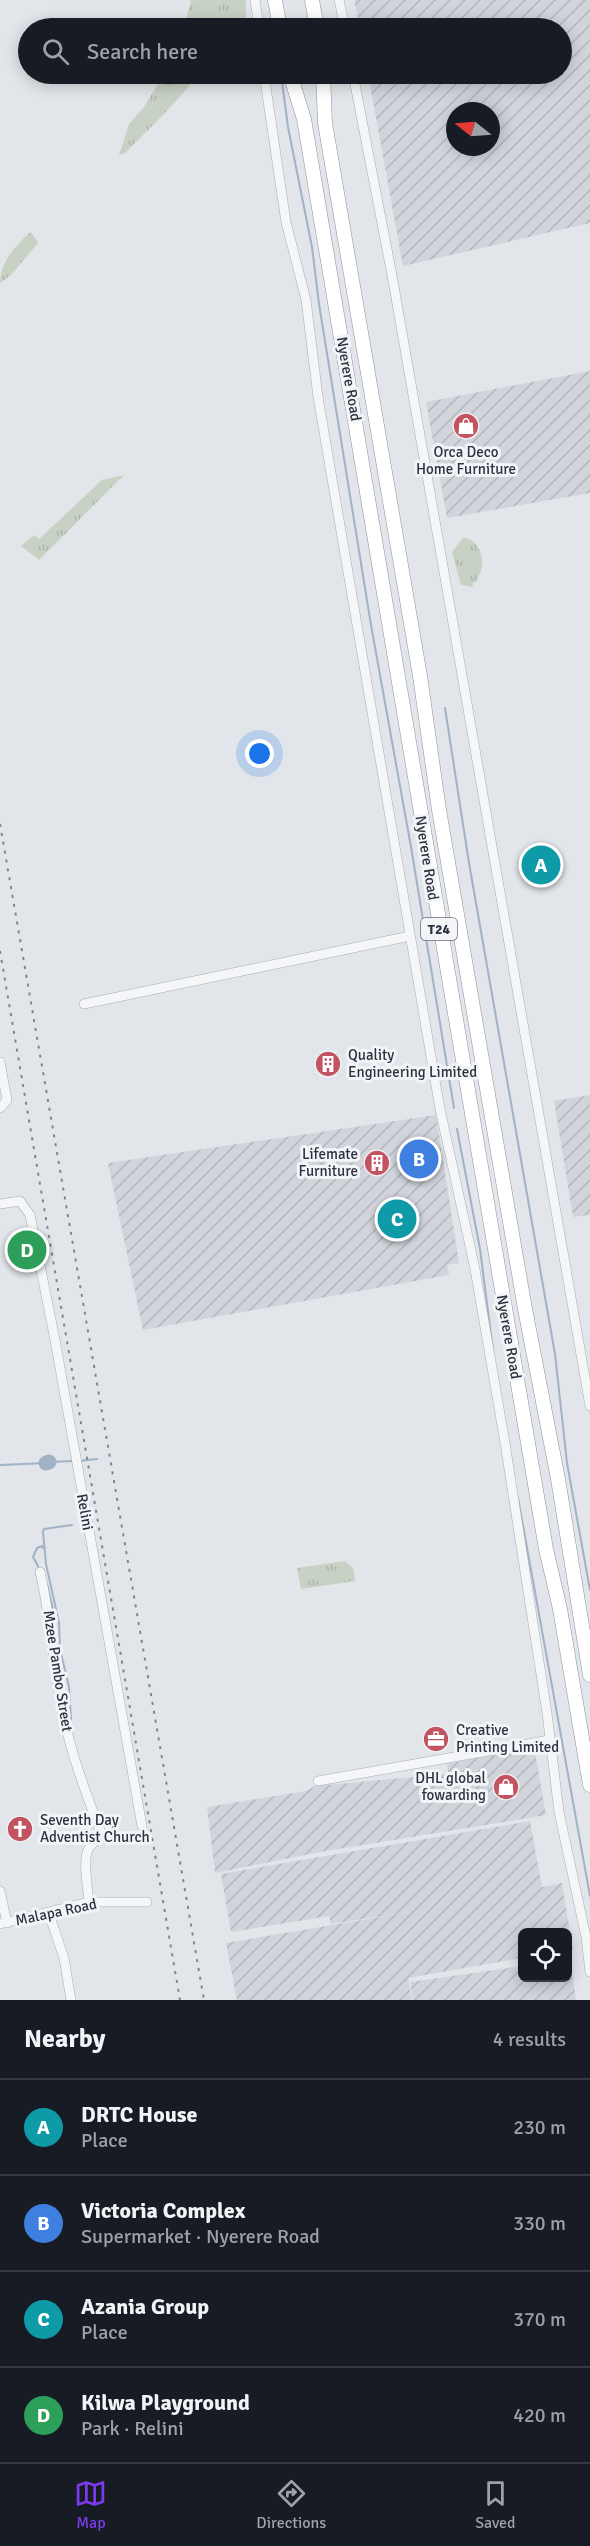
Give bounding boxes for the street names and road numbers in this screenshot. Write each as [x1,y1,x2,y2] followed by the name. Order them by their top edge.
[333,335,365,423] street label: Nyerere Road
[411,814,443,902] street label: Nyerere Road
[421,918,457,940] road number: T24
[493,1293,525,1381] street label: Nyerere Road
[73,1492,97,1532] street label: Relini
[40,1609,76,1733] street label: Mzee Pambo Street
[14,1895,98,1929] street label: Malapa Road

